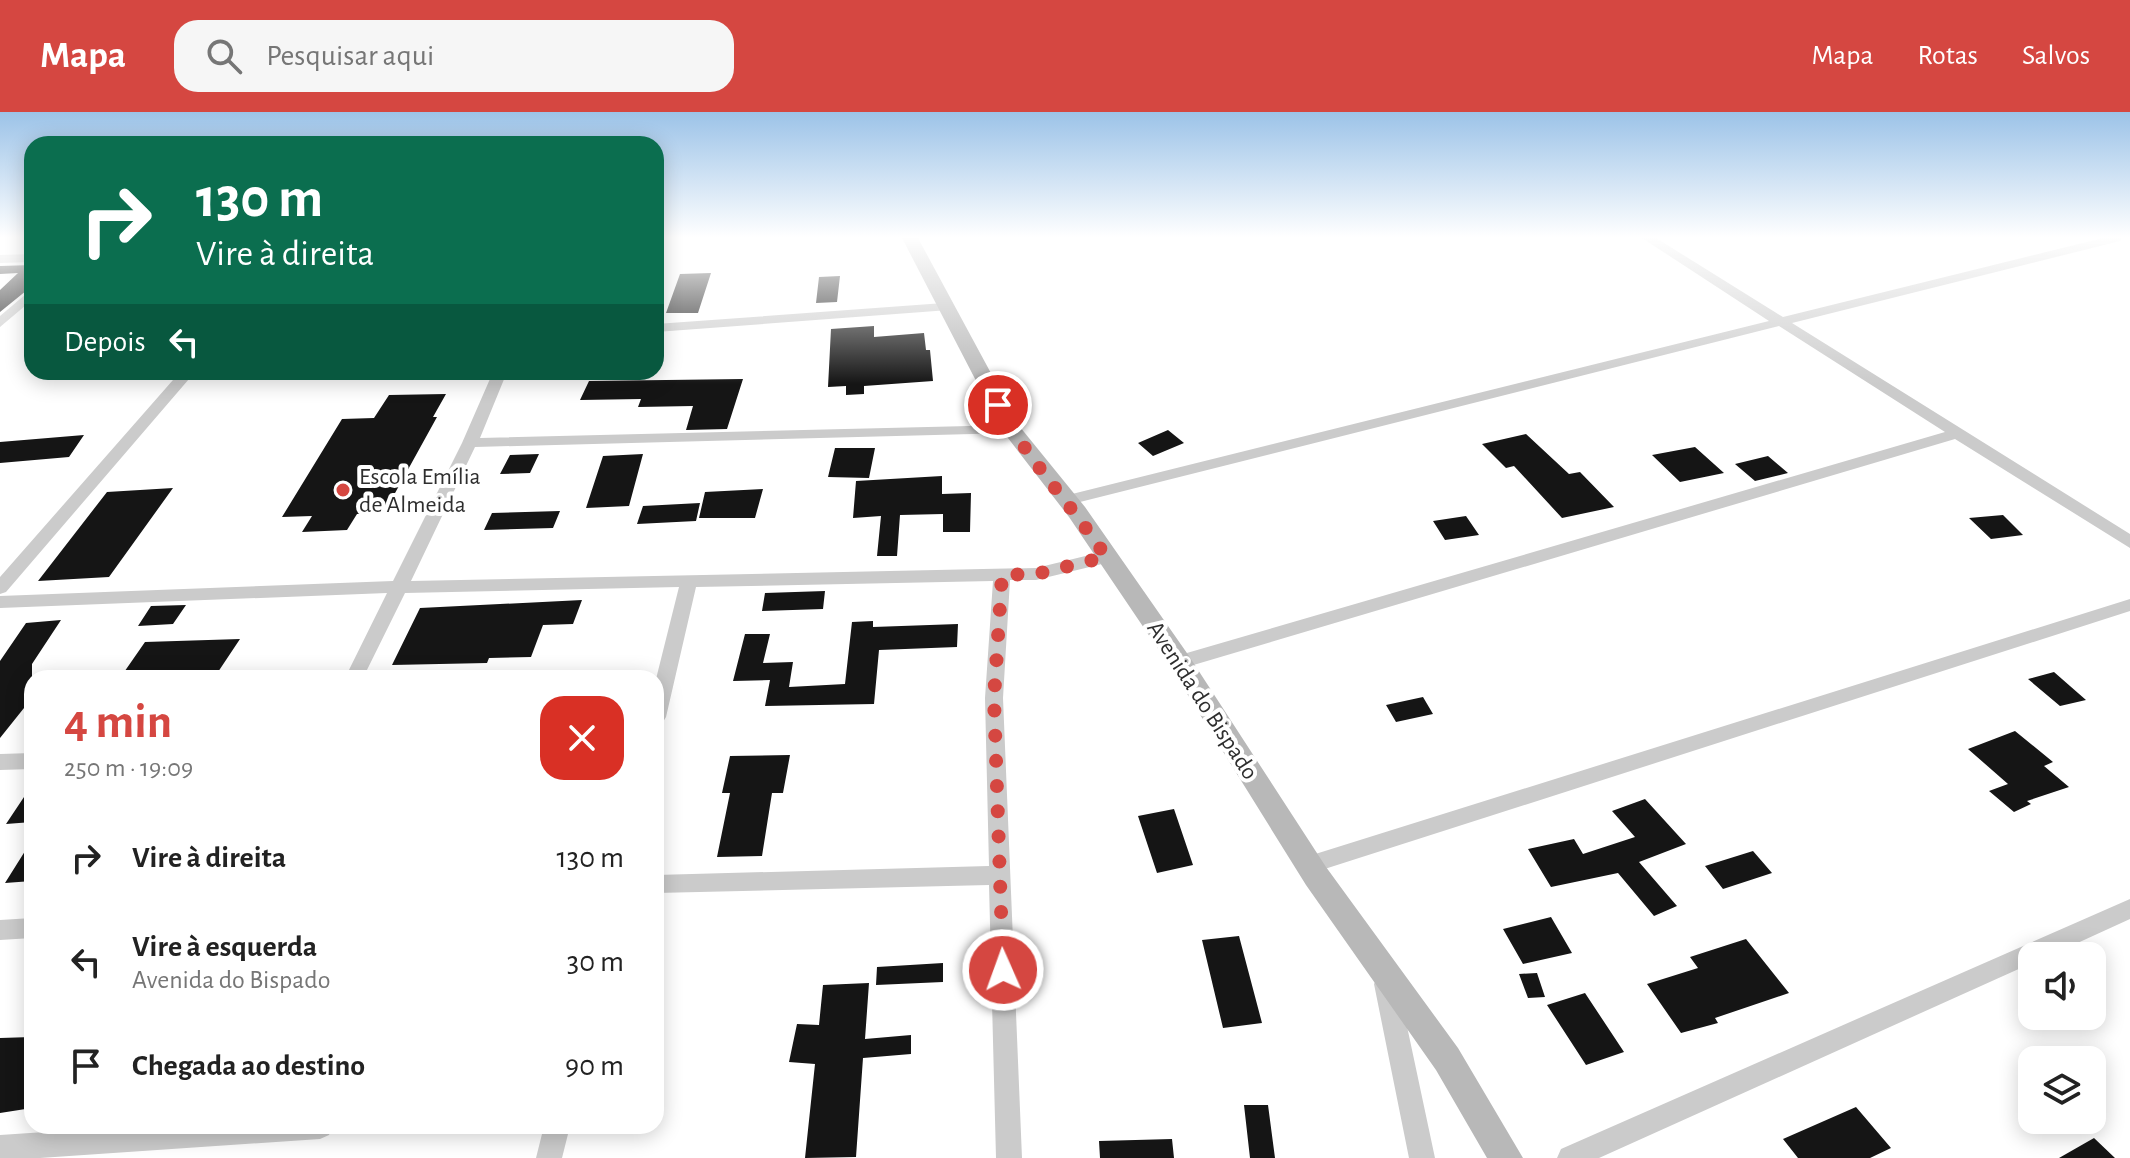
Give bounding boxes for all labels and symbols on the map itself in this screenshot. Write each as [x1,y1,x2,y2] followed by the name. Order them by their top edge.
[964,371,1032,439] pin
[359,465,481,517] place label: Escola Emília de Almeida
[334,481,352,499] marker: Escola Emília de Almeida
[1142,617,1262,784] street label: Avenida do Bispado
[961,928,1045,1012] position arrow

